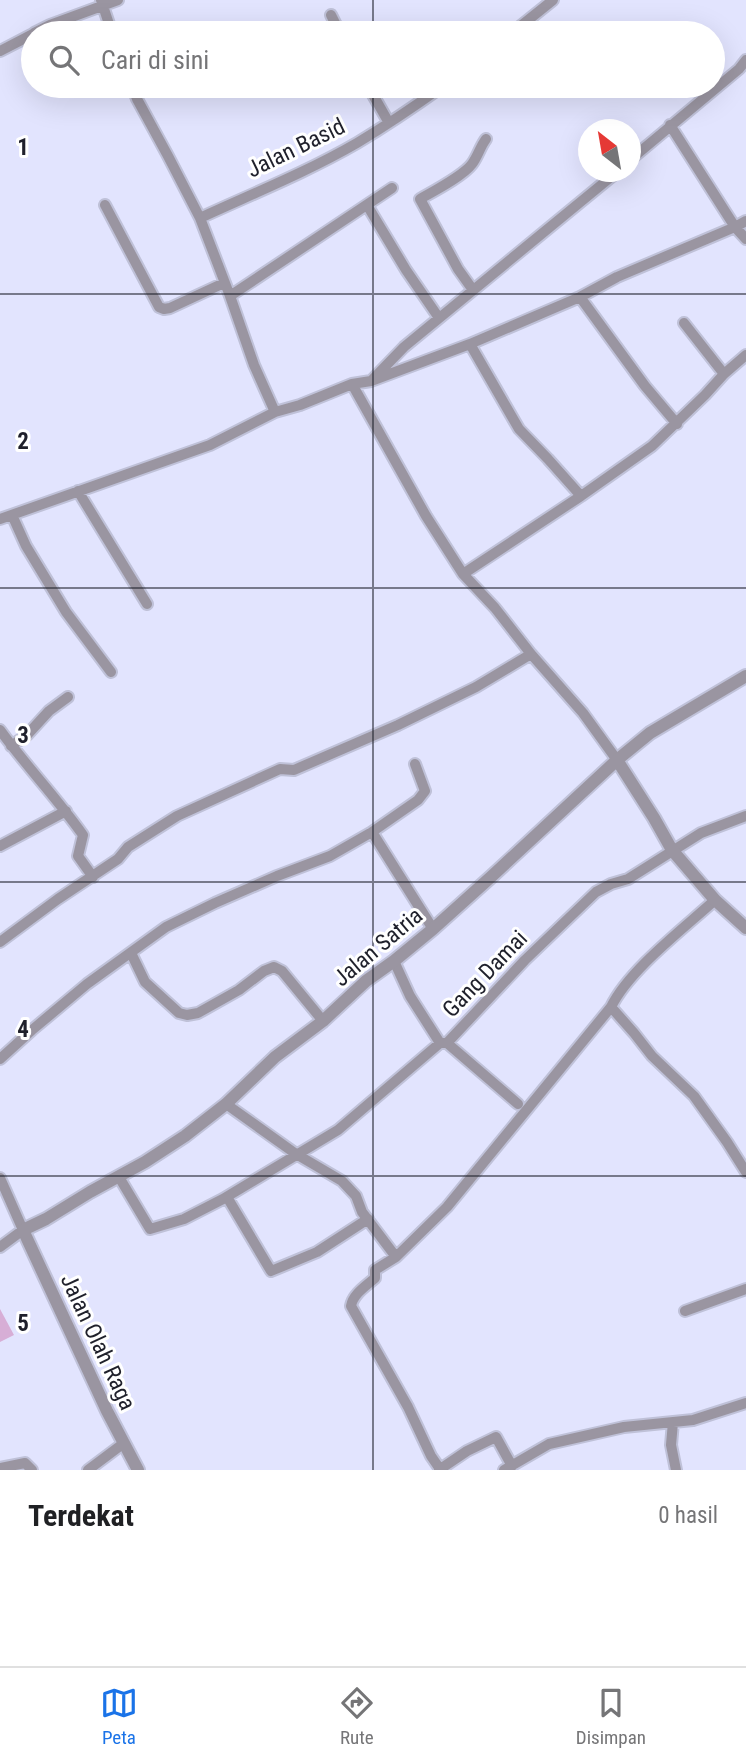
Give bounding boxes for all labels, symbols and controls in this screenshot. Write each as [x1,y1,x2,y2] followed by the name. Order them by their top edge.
[21,21,725,98] search box
[45,41,83,79] icon: search
[101,45,209,75] text: Cari di sini
[243,113,349,183] street label: Jalan Basid
[578,119,641,182] north arrow
[17,134,29,161] text: 1
[17,428,29,455] text: 2
[17,722,29,749] text: 3
[328,902,428,992] street label: Jalan Satria
[437,925,533,1023] street label: Gang Damai
[17,1016,29,1043] text: 4
[55,1270,141,1414] street label: Jalan Olah Raga
[17,1310,29,1337] text: 5
[28,1498,134,1533] text: Terdekat
[658,1502,718,1529] text: 0 hasil
[100,1684,138,1749] tab: Peta
[338,1684,376,1749] tab: Rute
[576,1684,646,1749] tab: Disimpan

